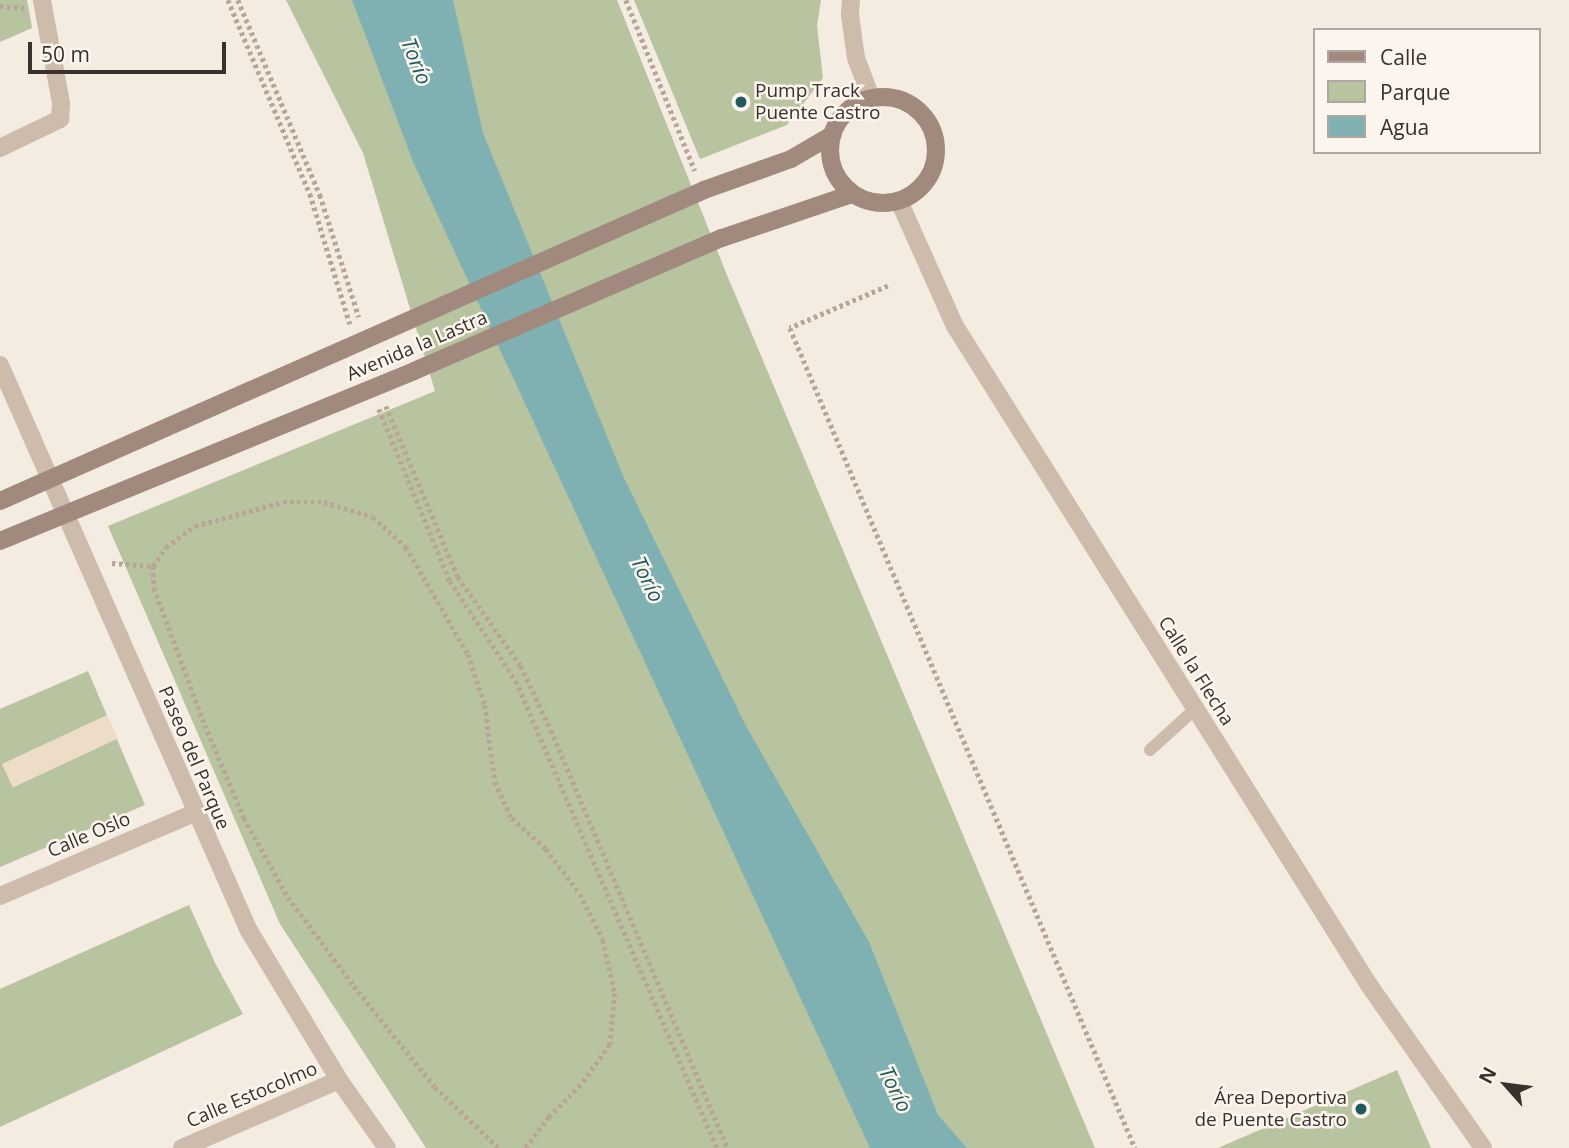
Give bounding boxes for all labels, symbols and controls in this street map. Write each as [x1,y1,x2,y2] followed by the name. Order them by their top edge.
[32,28,229,72] scale bar
[1314,28,1541,154] legend
[396,34,438,88] water label: Torío
[41,40,90,68] text: 50 m
[1380,43,1427,71] text: Calle
[1380,78,1450,106] text: Parque
[755,80,880,124] place label: Pump Track Puente Castro
[733,94,749,110] marker: Pump Track Puente Castro
[1380,113,1429,141] text: Agua
[343,306,491,386] street label: Avenida la Lastra
[626,552,670,606] water label: Torío
[1153,612,1239,730] street label: Calle la Flecha
[153,683,235,833] street label: Paseo del Parque
[44,807,134,863] street label: Calle Oslo
[1471,1050,1541,1120] north arrow
[183,1057,321,1133] street label: Calle Estocolmo
[874,1062,918,1116] water label: Torío
[1472,1062,1503,1088] text: N
[1194,1087,1347,1131] place label: Área Deportiva de Puente Castro
[1353,1101,1369,1117] marker: Área Deportiva de Puente Castro

